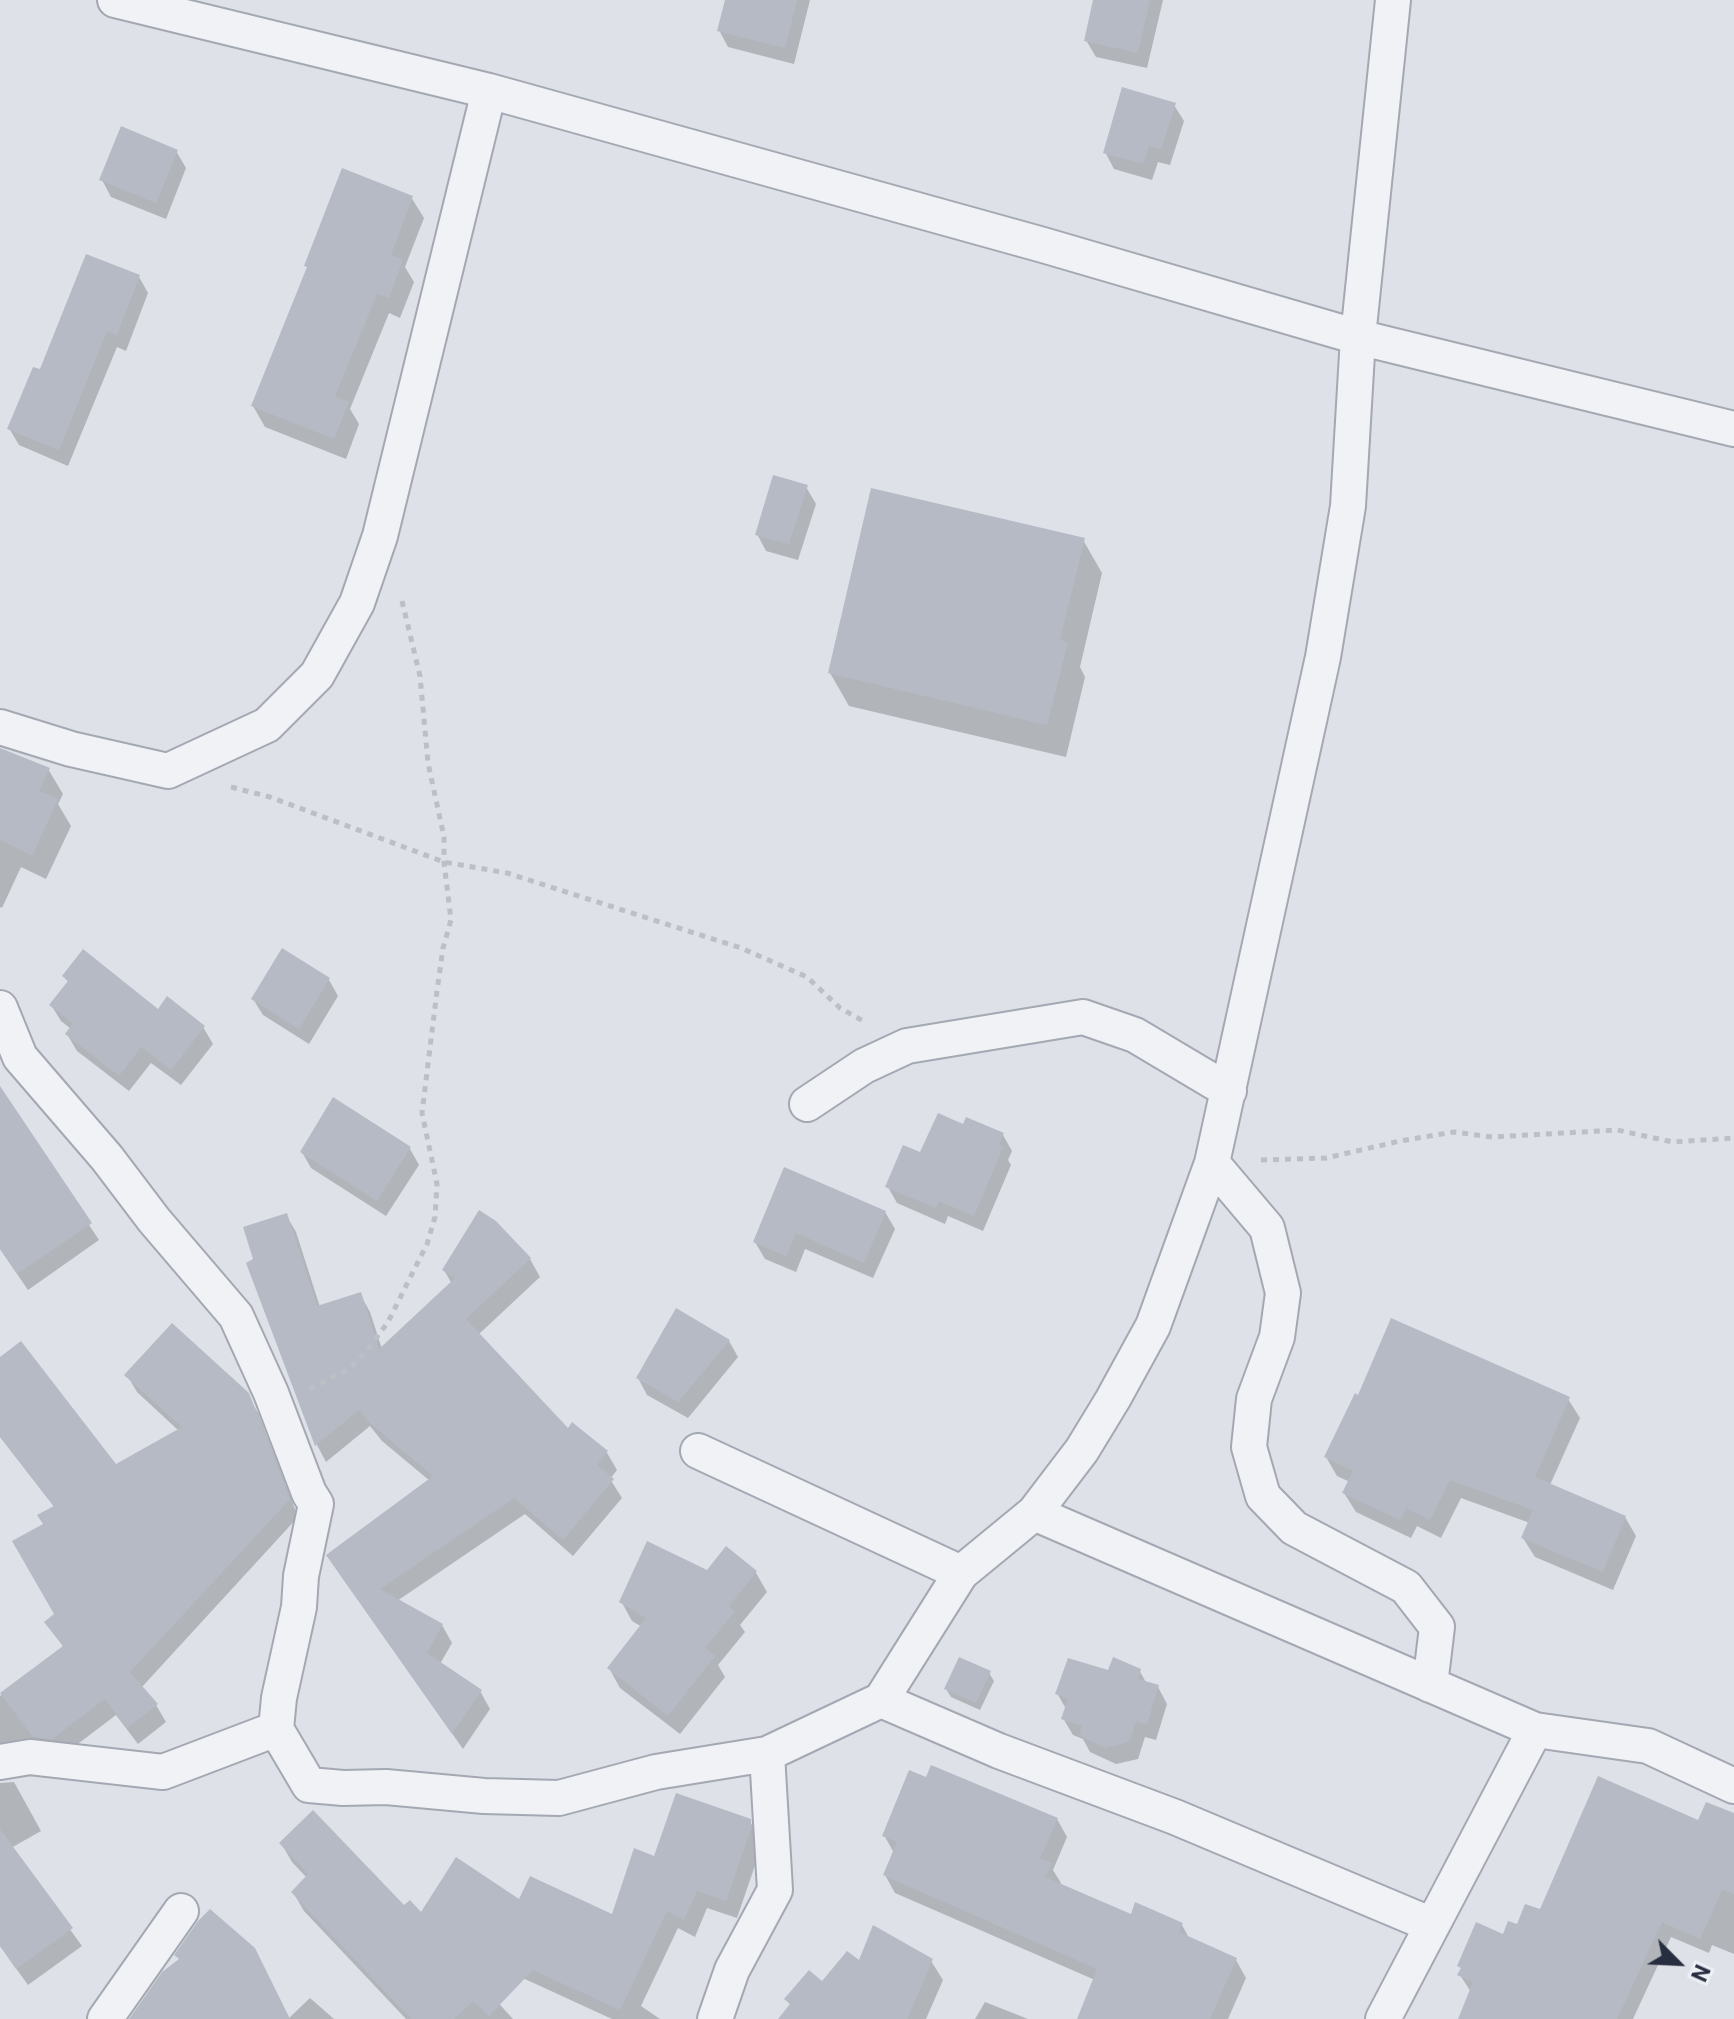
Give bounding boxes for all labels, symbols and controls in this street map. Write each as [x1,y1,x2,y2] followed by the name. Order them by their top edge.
[1638,1923,1718,2003] north arrow
[1686,1961,1715,1985] text: N

